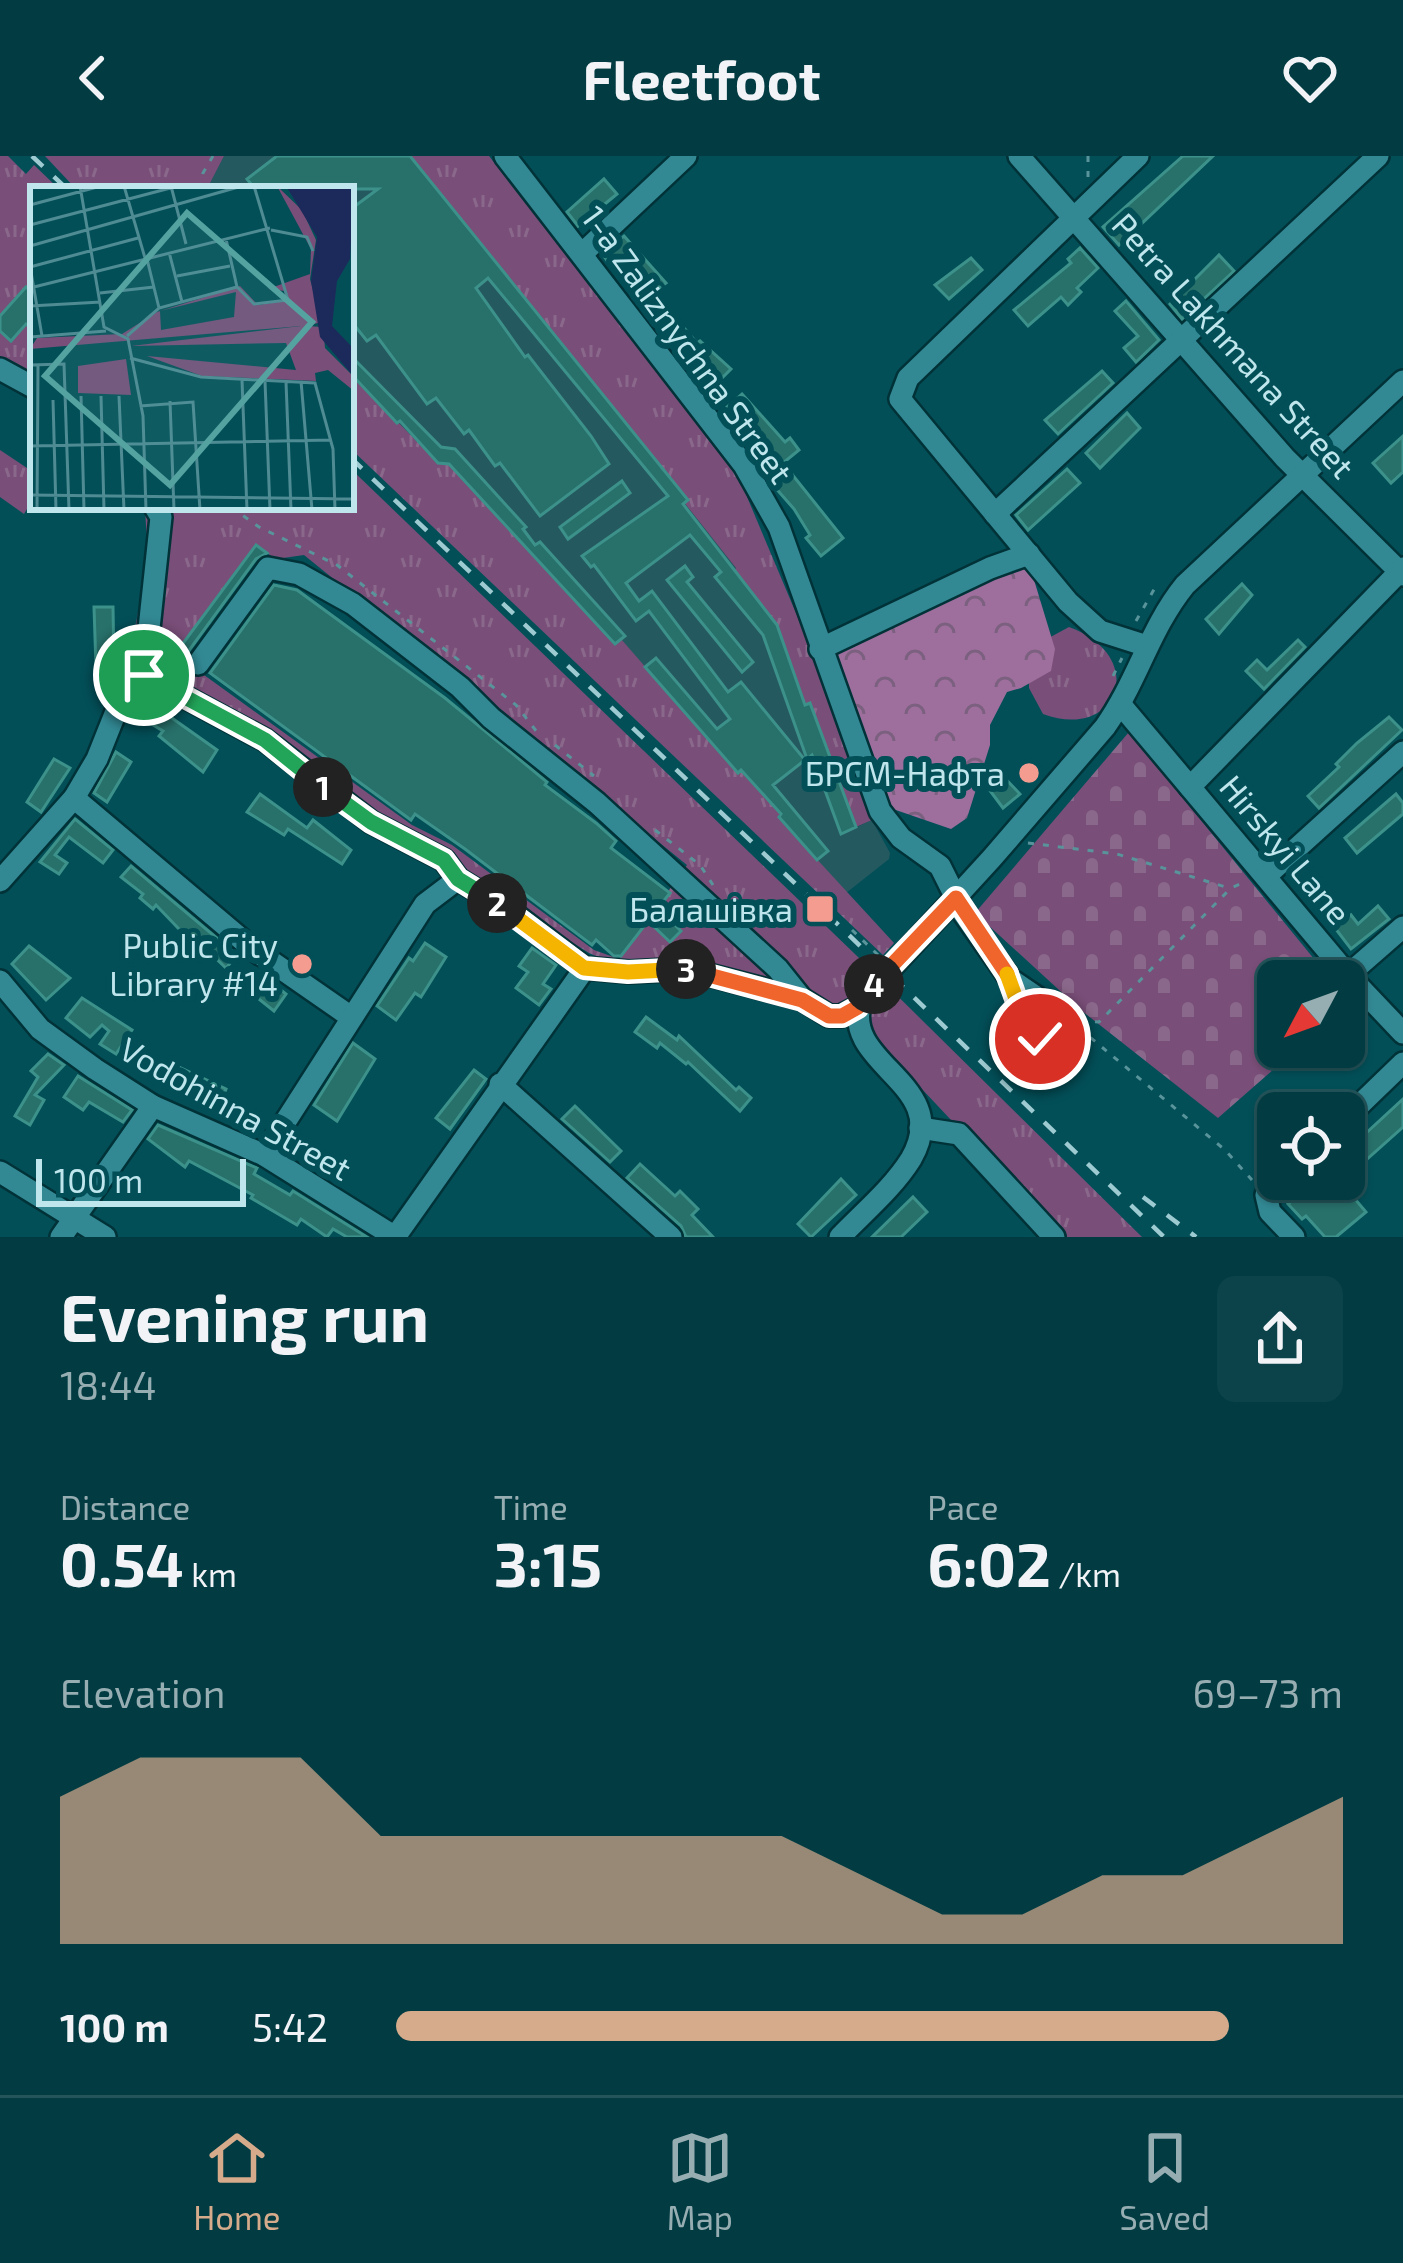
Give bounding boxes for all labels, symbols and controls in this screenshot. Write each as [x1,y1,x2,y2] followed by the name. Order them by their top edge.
[60,45,126,111] icon: back
[1277,45,1343,111] icon: heart
[582,46,821,111] text: Fleetfoot
[30,186,354,510] inset map
[574,197,802,491] street label: 1-a Zaliznychna Street
[1104,204,1364,486] street label: Petra Lakhmana Street
[93,624,195,726] pin
[111,642,177,708] icon: arrive
[805,753,1005,793] place label: БРСМ-Нафта
[293,757,353,817] pin: 1
[1016,760,1042,786] marker: БРСМ-Нафта
[1212,766,1360,932] street label: Hirskyi Lane
[316,767,330,807] text: 1
[467,873,527,933] pin: 2
[487,883,507,923] text: 2
[629,889,793,929] place label: Балашівка
[804,893,836,925] marker: Балашівка
[109,925,278,1003] place label: Public City Library #14
[656,939,716,999] pin: 3
[677,949,695,989] text: 3
[289,951,315,977] marker: Public City Library #14
[844,954,904,1014] pin: 4
[1257,960,1365,1068] north arrow
[1257,960,1365,1200] map controls
[863,964,885,1004] text: 4
[989,988,1091,1090] pin
[1007,1006,1073,1072] icon: check
[113,1028,359,1188] street label: Vodohinna Street
[1257,1092,1365,1200] button: locate
[36,1153,246,1206] scale bar
[54,1160,143,1200] text: 100 m
[60,1276,429,1355] text: Evening run
[1217,1276,1343,1402] button: share
[60,1361,156,1408] text: 18:44
[60,1487,190,1527] text: Distance
[494,1487,568,1527] text: Time
[927,1487,998,1527] text: Pace
[60,1527,184,1599] text: 0.54
[494,1527,602,1599] text: 3:15
[927,1527,1051,1599] text: 6:02
[184,1554,237,1594] text: km
[1051,1554,1121,1594] text: /km
[60,1669,225,1716] text: Elevation
[1192,1669,1343,1716] text: 69–73 m
[60,2003,169,2050] text: 100 m
[252,2003,328,2050] text: 5:42
[193,2125,281,2237] tab: Home
[667,2125,733,2237] tab: Map
[1119,2125,1210,2237] tab: Saved

